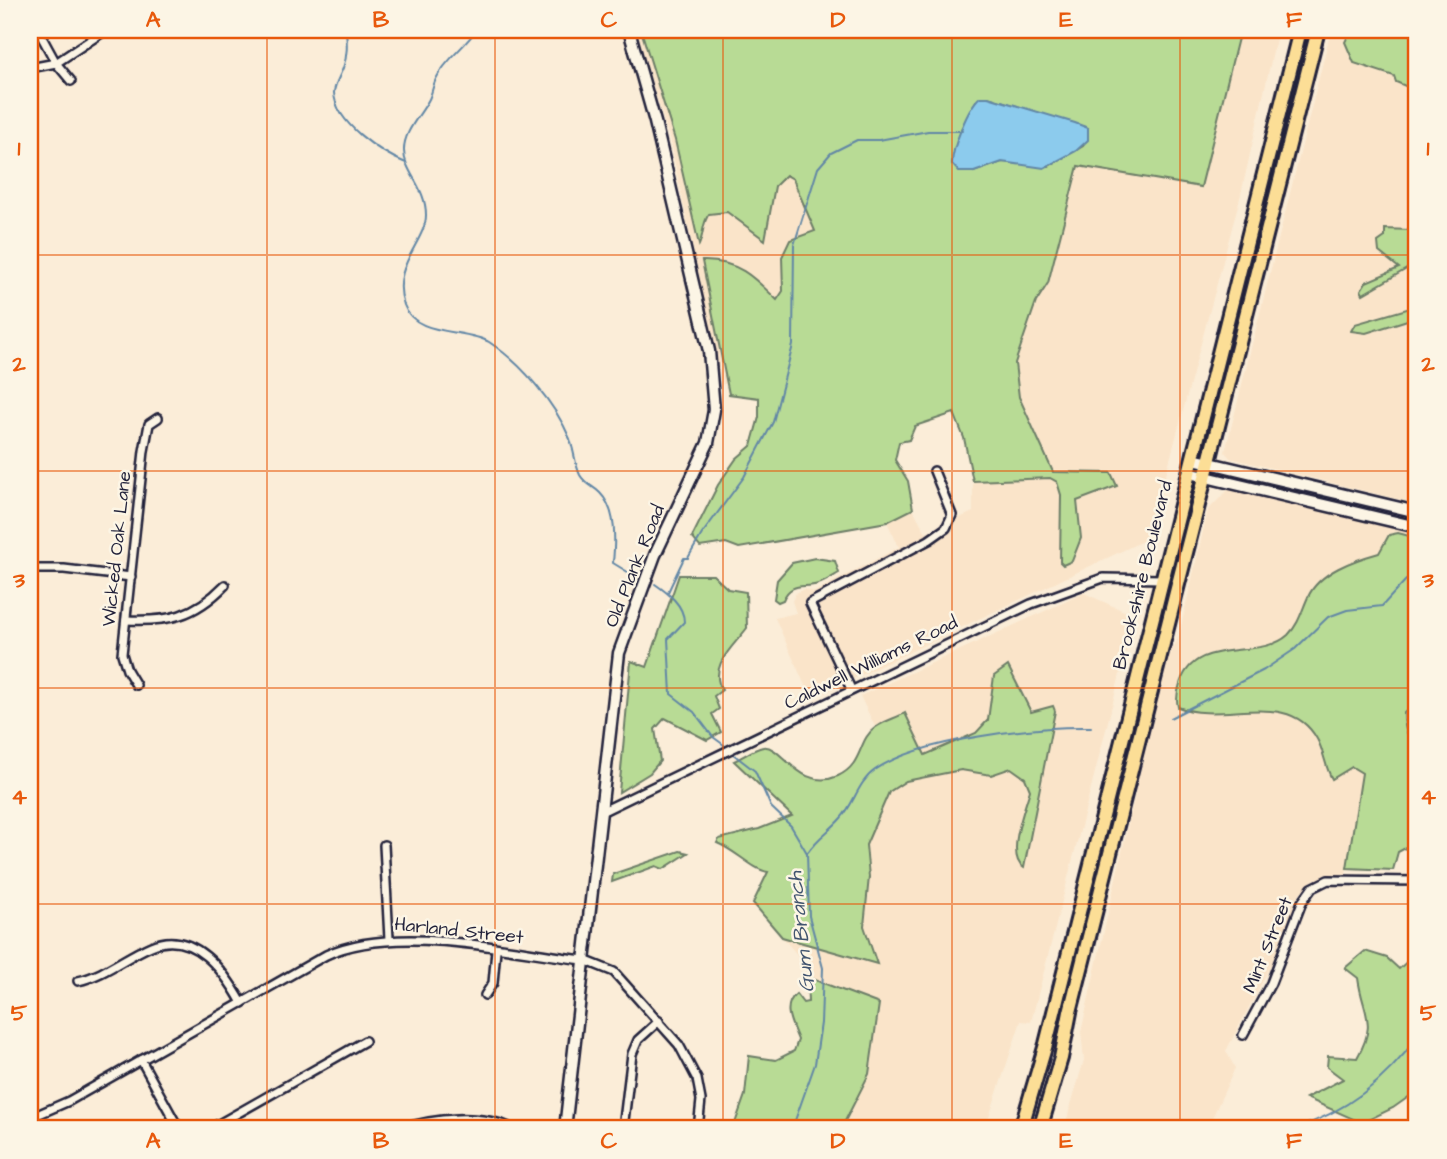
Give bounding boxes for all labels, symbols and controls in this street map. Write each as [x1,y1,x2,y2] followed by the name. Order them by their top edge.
[146,4,161,36] text: A
[373,4,390,36] text: B
[601,4,618,36] text: C
[831,4,846,36] text: D
[1059,4,1073,36] text: E
[1286,4,1303,36] text: F
[18,132,21,164] text: 1
[1427,132,1430,164] text: 1
[11,348,26,380] text: 2
[1420,348,1435,380] text: 2
[95,470,139,628] street label: Wicked Oak Lane
[1106,477,1180,672] street label: Brookshire Boulevard
[598,500,672,631] street label: Old Plank Road
[12,564,25,596] text: 3
[1421,564,1434,596] text: 3
[780,609,962,717] street label: Caldwell Williams Road
[11,781,27,813] text: 4
[1420,781,1436,813] text: 4
[780,869,822,994] water label: Gum Branch
[1236,892,1300,997] street label: Mint Street
[393,911,525,951] street label: Harland Street
[11,997,28,1029] text: 5
[1420,997,1437,1029] text: 5
[146,1125,161,1157] text: A
[373,1125,390,1157] text: B
[601,1125,618,1157] text: C
[831,1125,846,1157] text: D
[1059,1125,1073,1157] text: E
[1286,1125,1303,1157] text: F

